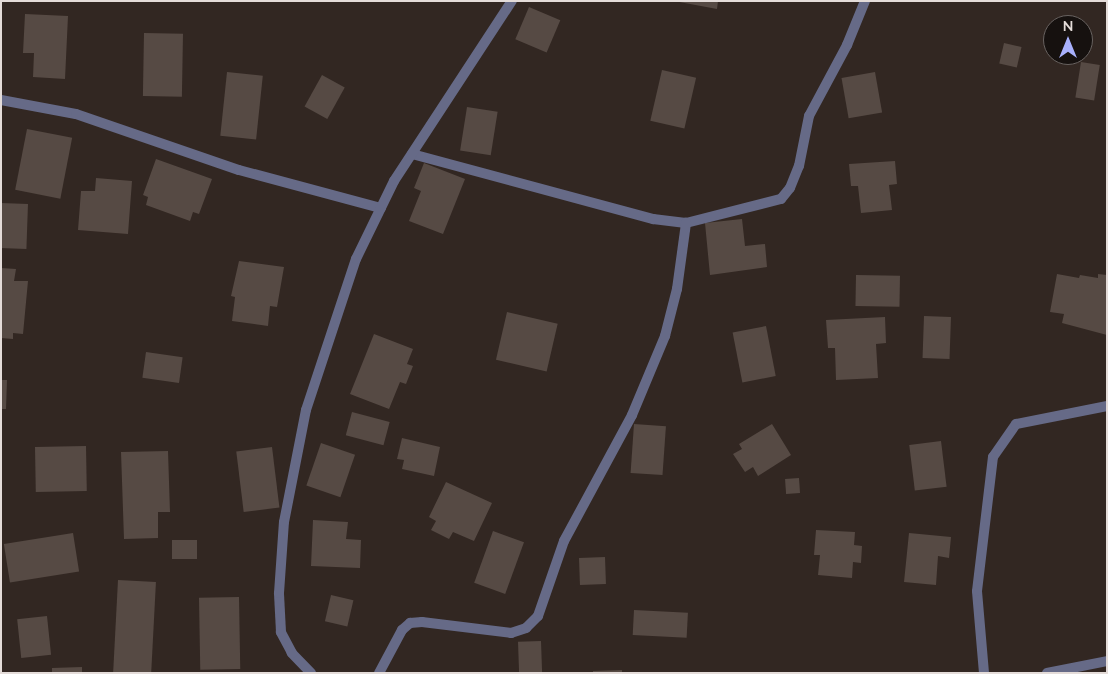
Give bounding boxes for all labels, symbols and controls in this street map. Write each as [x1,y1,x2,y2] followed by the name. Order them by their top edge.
[1043,15,1093,65] north arrow
[1063,17,1073,35] text: N

